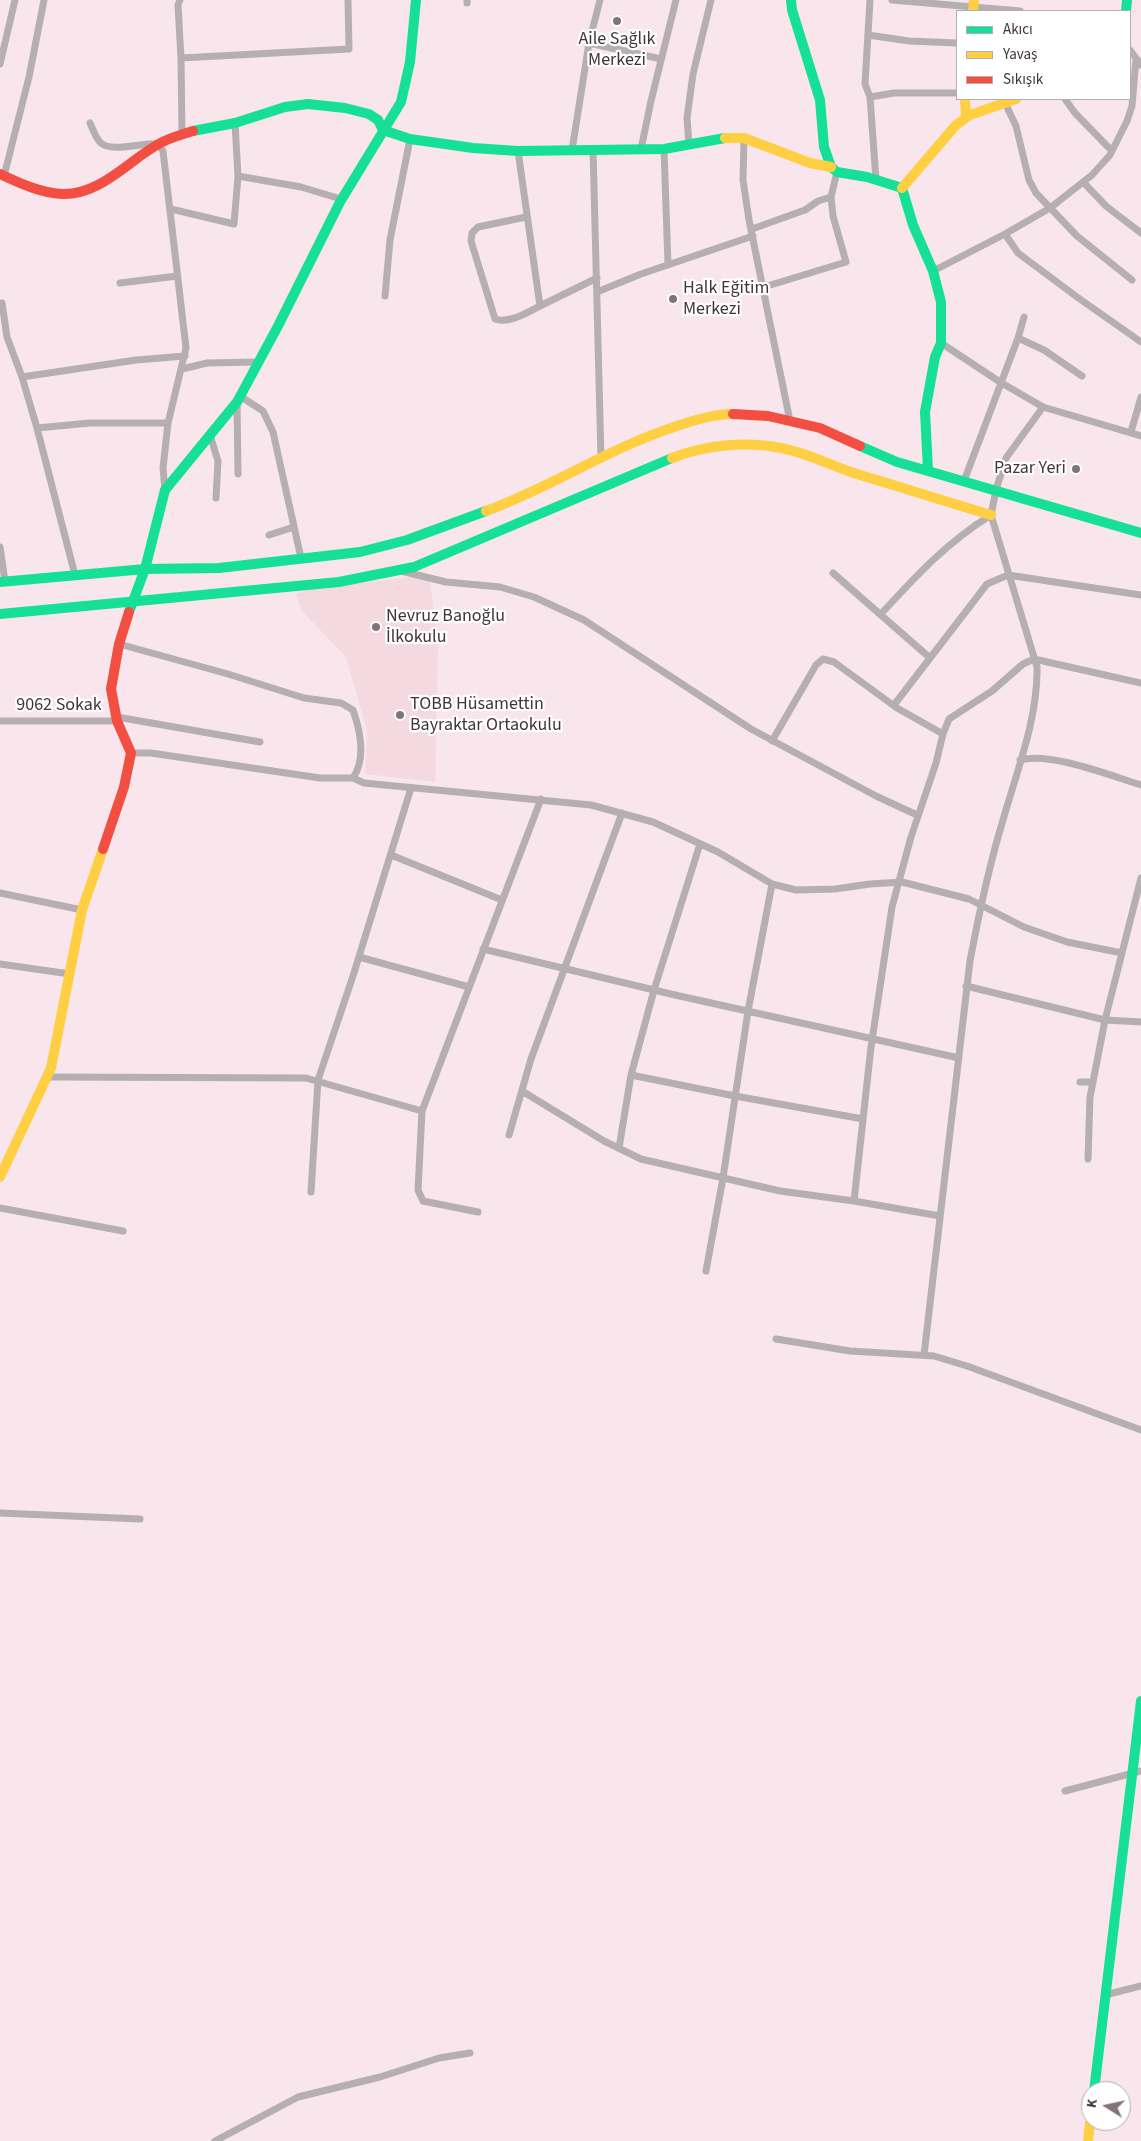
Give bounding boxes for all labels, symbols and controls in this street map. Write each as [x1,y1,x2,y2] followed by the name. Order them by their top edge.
[956,10,1131,100] legend
[611,15,623,27] marker: Aile Sağlık Merkezi
[1003,19,1033,40] text: Akıcı
[578,29,656,72] place label: Aile Sağlık Merkezi
[1003,44,1037,65] text: Yavaş
[1003,69,1043,90] text: Sıkışık
[683,278,769,320] place label: Halk Eğitim Merkezi
[667,293,679,305] marker: Halk Eğitim Merkezi
[994,458,1066,480] place label: Pazar Yeri
[1070,463,1082,475] marker: Pazar Yeri
[386,606,505,649] place label: Nevruz Banoğlu İlkokulu
[370,621,382,633] marker: Nevruz Banoğlu İlkokulu
[410,694,562,736] place label: TOBB Hüsamettin Bayraktar Ortaokulu
[16,695,102,717] street label: 9062 Sokak
[394,709,406,721] marker: TOBB Hüsamettin Bayraktar Ortaokulu
[1081,2081,1131,2131] north arrow
[1082,2098,1103,2110] text: K

